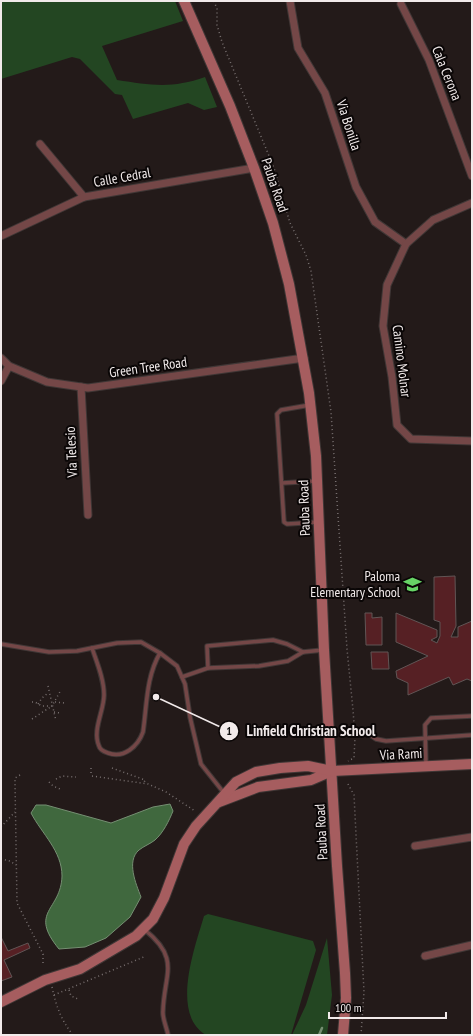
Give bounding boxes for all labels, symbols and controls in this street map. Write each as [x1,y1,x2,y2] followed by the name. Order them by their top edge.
[428,43,466,103] street label: Cala Cerona
[332,97,366,153] street label: Via Bonilla
[257,156,293,214] street label: Pauba Road
[92,163,153,191] street label: Calle Cedral
[389,324,415,398] street label: Camino Molnar
[108,353,188,381] street label: Green Tree Road
[61,426,81,479] street label: Via Telesio
[294,480,314,536] street label: Pauba Road
[310,567,401,601] place label: Paloma Elementary School
[403,574,423,594] school or university icon: Paloma Elementary School
[219,717,384,744] callout: Linfield Christian School
[247,721,376,740] text: Linfield Christian School
[226,723,232,738] text: 1
[378,744,423,764] street label: Via Rami
[311,803,331,861] street label: Pauba Road
[329,994,446,1020] scale bar
[335,1000,362,1015] text: 100 m

